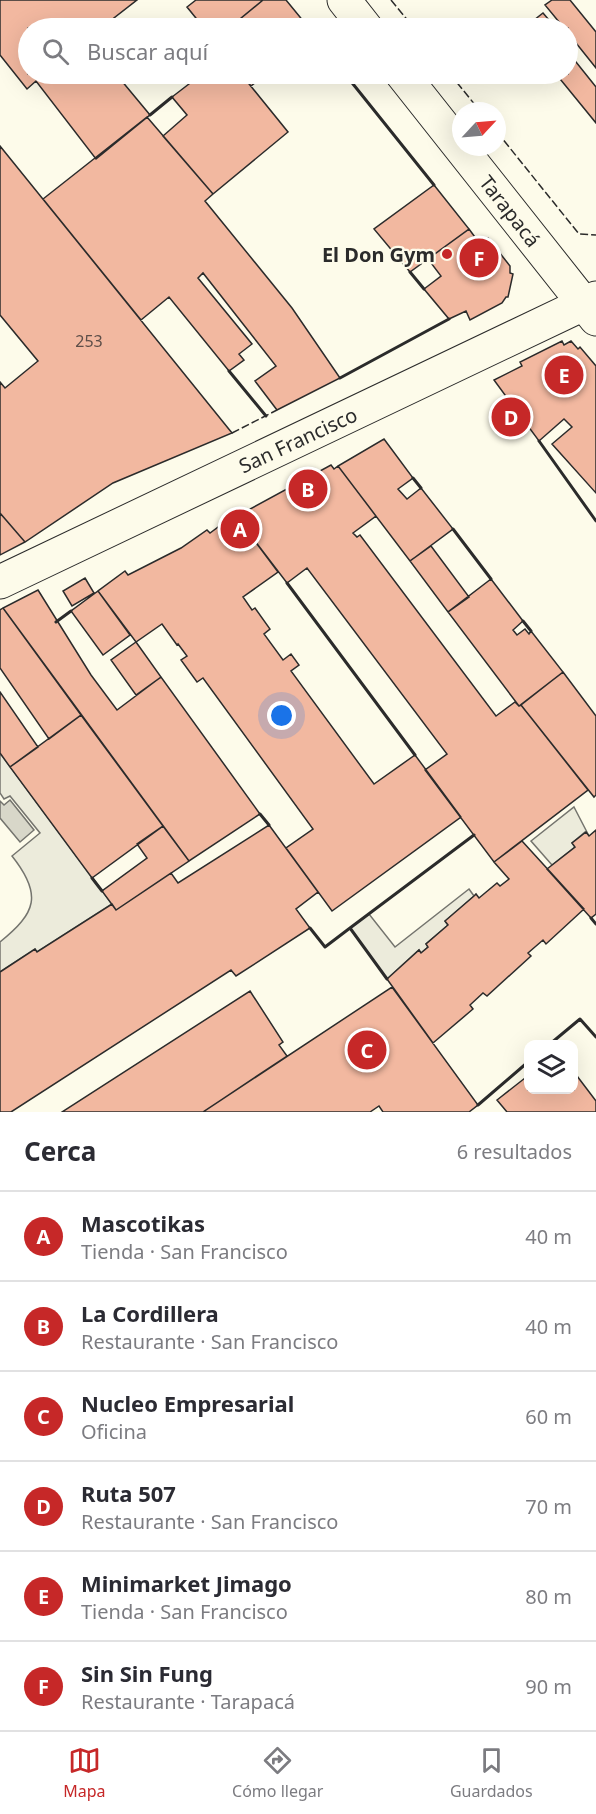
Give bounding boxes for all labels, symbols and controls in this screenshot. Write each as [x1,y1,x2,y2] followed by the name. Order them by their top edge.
[18,18,578,84] search box
[39,35,72,68] icon: search
[87,36,208,66] text: Buscar aquí
[452,102,506,156] north arrow
[473,170,547,252] street label: Tarapacá
[460,236,498,280] pin: F
[322,241,435,268] place label: El Don Gym
[440,247,454,261] marker: El Don Gym
[75,330,103,352] house number: 253
[544,352,584,398] pin: E
[492,394,530,440] pin: D
[234,401,362,479] street label: San Francisco
[288,466,328,512] pin: B
[220,506,260,552] pin: A
[267,701,296,730] your location
[348,1028,386,1072] pin: C
[524,1040,578,1094] map controls
[524,1040,578,1094] button: layers
[24,1133,96,1169] text: Cerca
[457,1138,572,1165] text: 6 resultados
[81,1208,205,1238] text: Mascotikas
[37,1223,50,1250] text: A
[525,1223,572,1250] text: 40 m
[81,1238,288,1265] text: Tienda · San Francisco
[81,1298,219,1328] text: La Cordillera
[37,1313,50,1340] text: B
[525,1313,572,1340] text: 40 m
[81,1328,338,1355] text: Restaurante · San Francisco
[81,1388,294,1418] text: Nucleo Empresarial
[37,1403,50,1430] text: C
[525,1403,572,1430] text: 60 m
[81,1418,147,1445] text: Oficina
[81,1478,176,1508] text: Ruta 507
[36,1493,51,1520] text: D
[525,1493,572,1520] text: 70 m
[81,1508,338,1535] text: Restaurante · San Francisco
[81,1568,292,1598] text: Minimarket Jimago
[38,1583,49,1610] text: E
[525,1583,572,1610] text: 80 m
[81,1598,288,1625] text: Tienda · San Francisco
[81,1658,213,1688] text: Sin Sin Fung
[38,1673,49,1700] text: F
[525,1673,572,1700] text: 90 m
[81,1688,295,1715] text: Restaurante · Tarapacá
[63,1744,106,1802] tab: Mapa
[232,1744,323,1802] tab: Cómo llegar
[450,1744,533,1802] tab: Guardados

